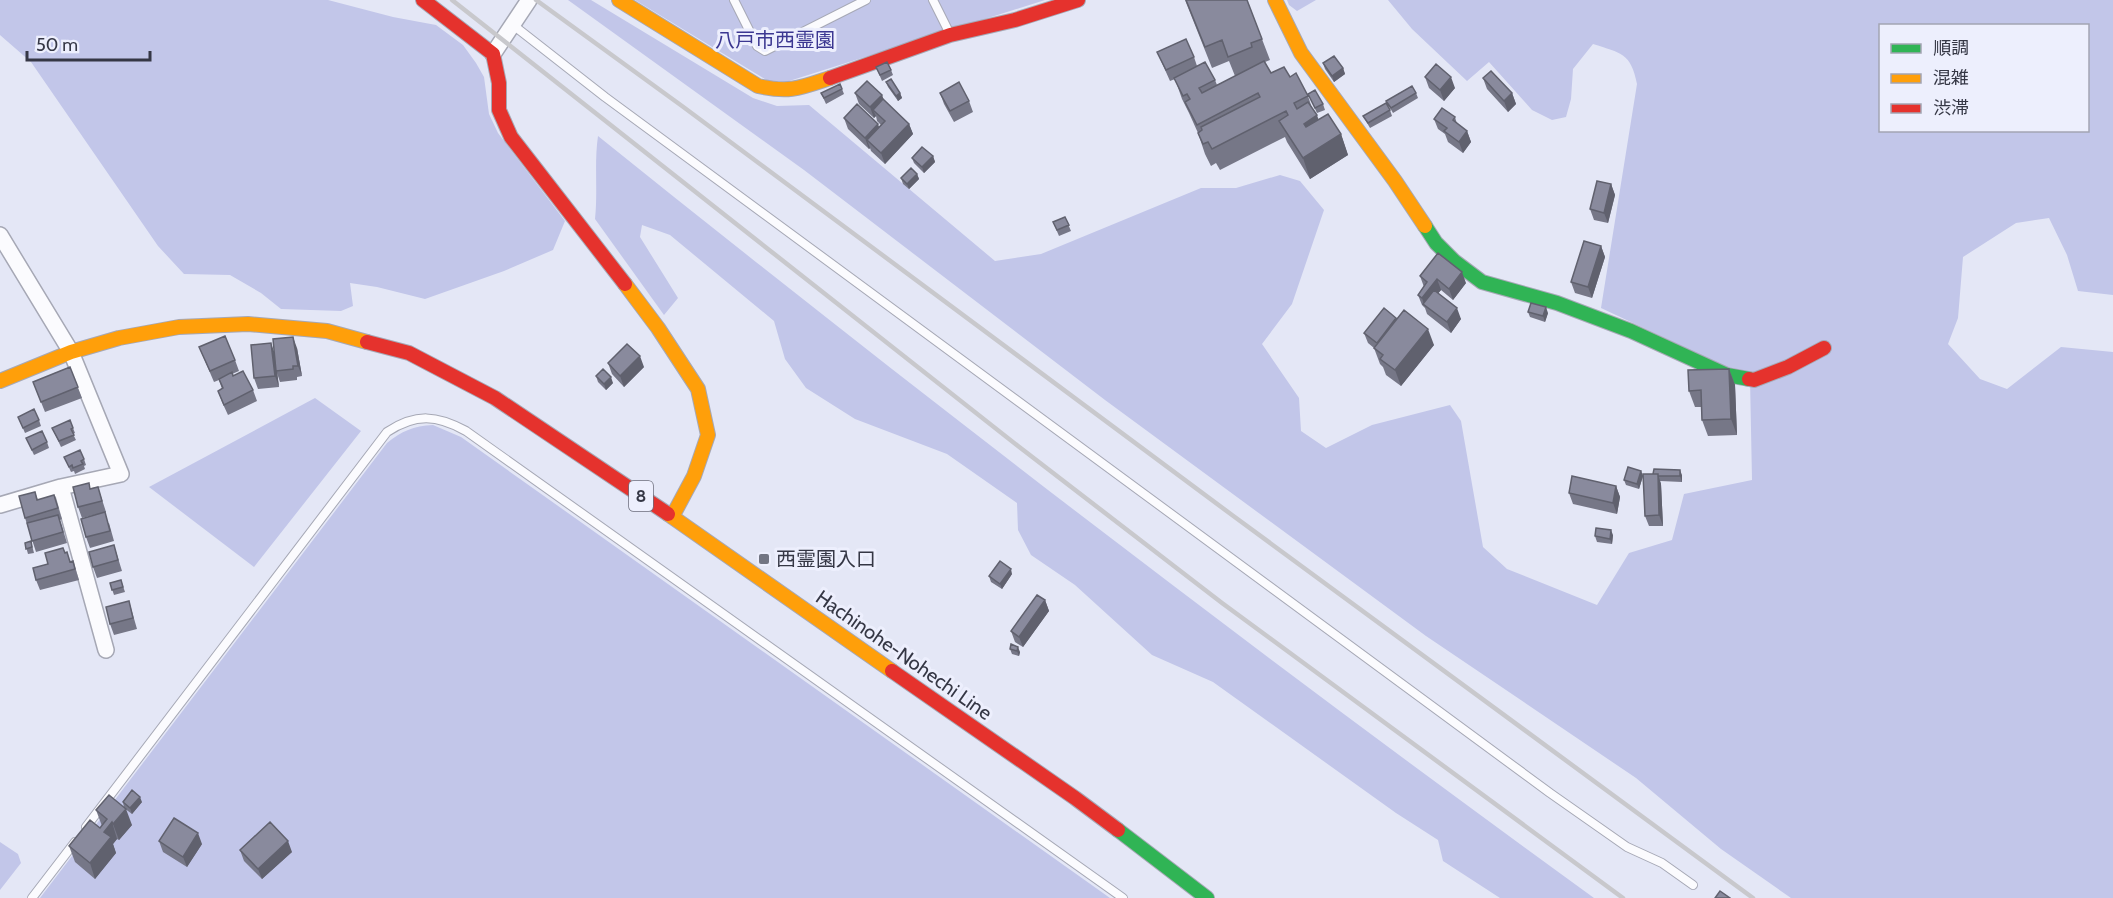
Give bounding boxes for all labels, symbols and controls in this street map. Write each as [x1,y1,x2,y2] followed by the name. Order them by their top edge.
[27,24,150,62] scale bar
[1879,24,2089,132] legend
[715,28,835,52] park label: 八戸市西霊園
[36,34,78,56] text: 50 m
[1933,37,1969,59] text: 順調
[1933,67,1969,89] text: 混雑
[1933,97,1969,119] text: 渋滞
[629,481,653,511] road number: 8
[776,547,876,571] place label: 西霊園入口
[757,552,771,566] marker: 西霊園入口
[811,585,997,725] street label: Hachinohe-Nohechi Line

